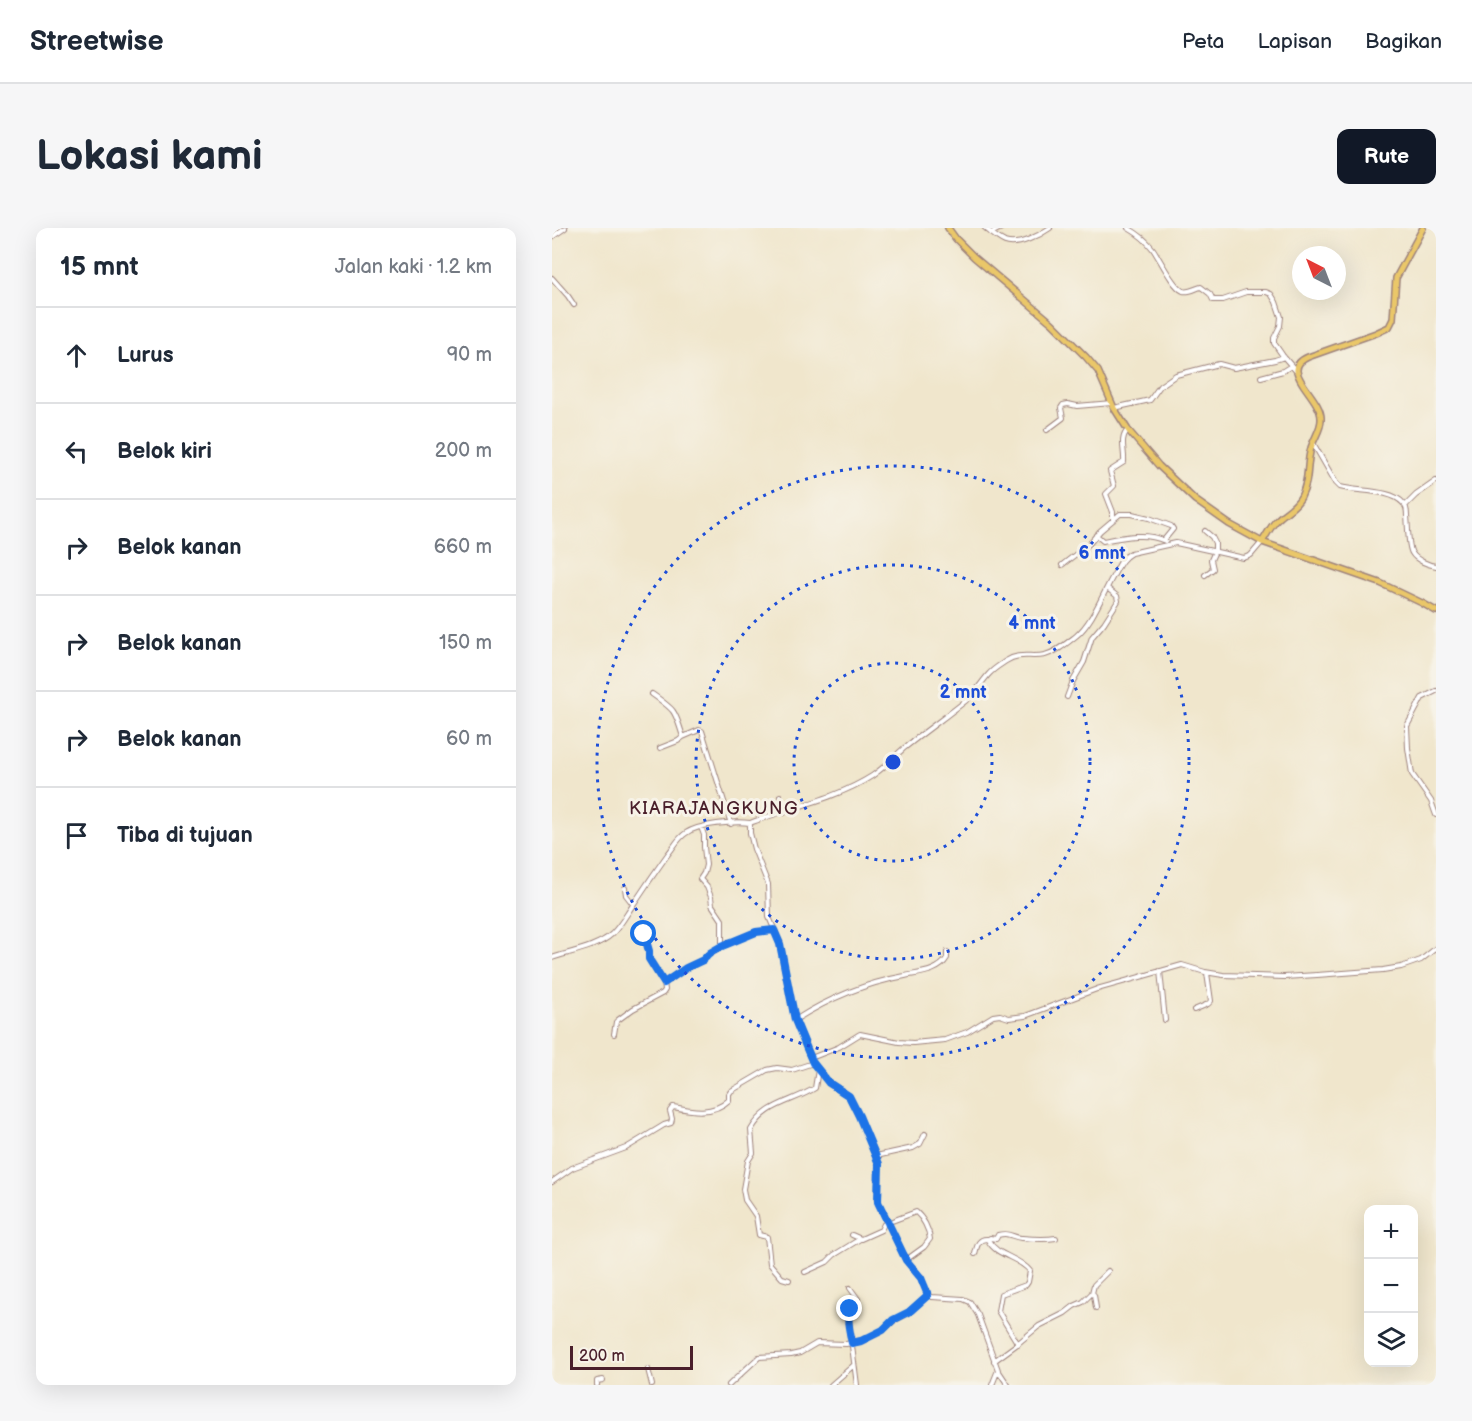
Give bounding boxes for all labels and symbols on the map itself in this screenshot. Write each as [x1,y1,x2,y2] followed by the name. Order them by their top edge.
[1292,246,1346,300] north arrow
[1078,543,1126,564] text: 6 mnt
[1009,613,1055,634] text: 4 mnt
[939,682,987,703] text: 2 mnt
[883,752,903,772] centre of rings
[629,798,799,819] district label: KIARAJANGKUNG
[630,920,656,946] route start
[836,1295,862,1321] route end
[570,1343,693,1370] scale bar

